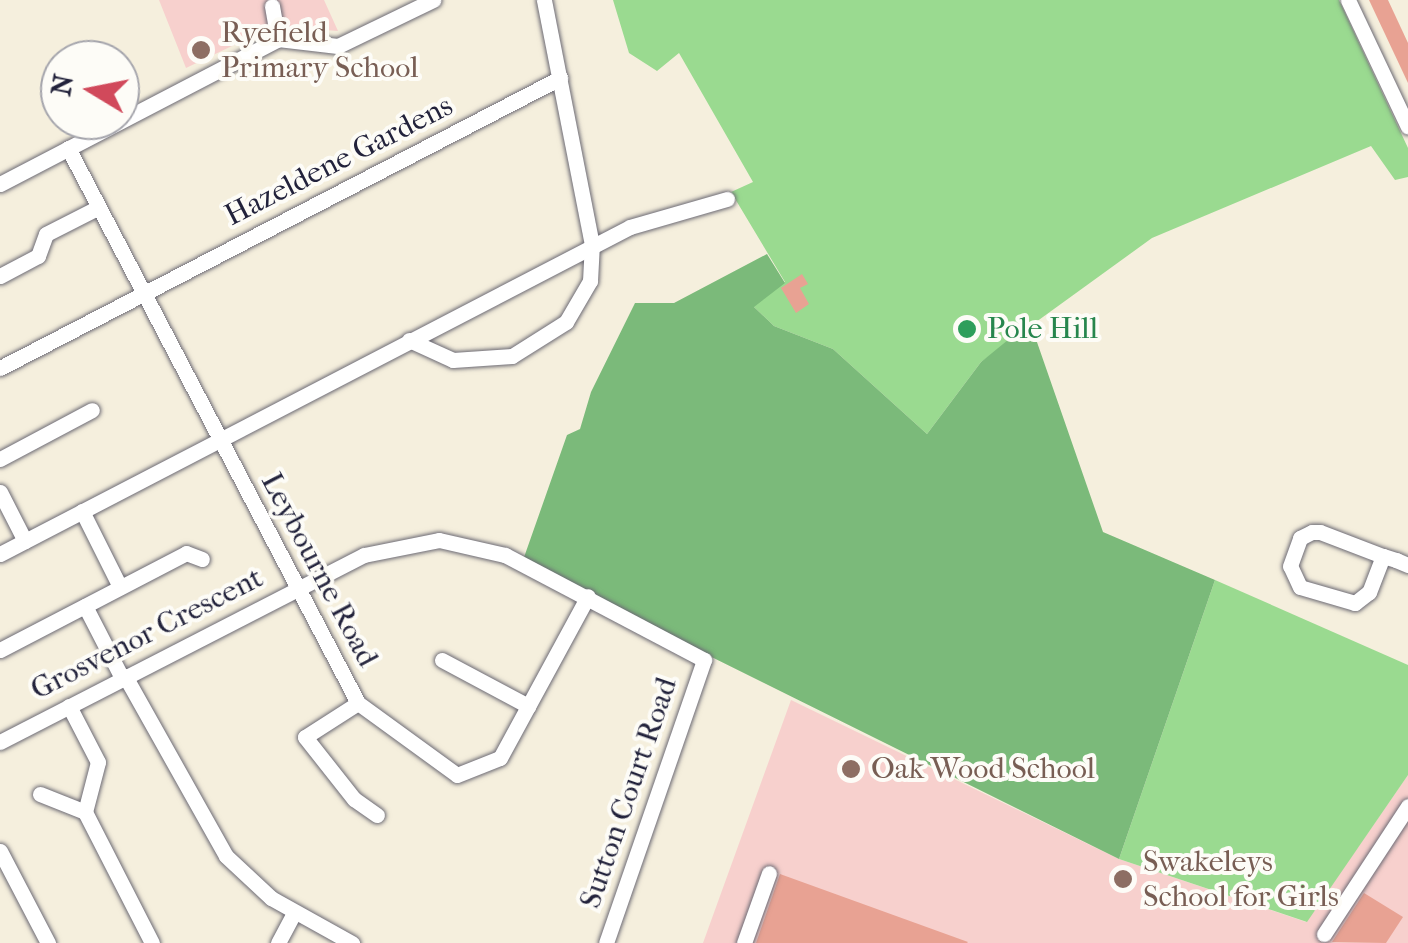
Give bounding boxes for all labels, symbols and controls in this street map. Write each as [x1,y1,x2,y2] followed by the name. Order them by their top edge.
[221,15,418,86] place label: Ryefield Primary School
[190,39,212,61] marker: Ryefield Primary School
[40,40,140,140] north arrow
[44,72,80,98] text: N
[219,88,459,234] street label: Hazeldene Gardens
[987,311,1098,347] place label: Pole Hill
[956,318,978,340] marker: Pole Hill
[253,467,385,673] street label: Leybourne Road
[25,560,269,708] street label: Grosvenor Crescent
[573,673,685,913] street label: Sutton Court Road
[871,751,1095,787] place label: Oak Wood School
[840,758,862,780] marker: Oak Wood School
[1143,844,1339,914] place label: Swakeleys School for Girls
[1112,868,1134,890] marker: Swakeleys School for Girls

